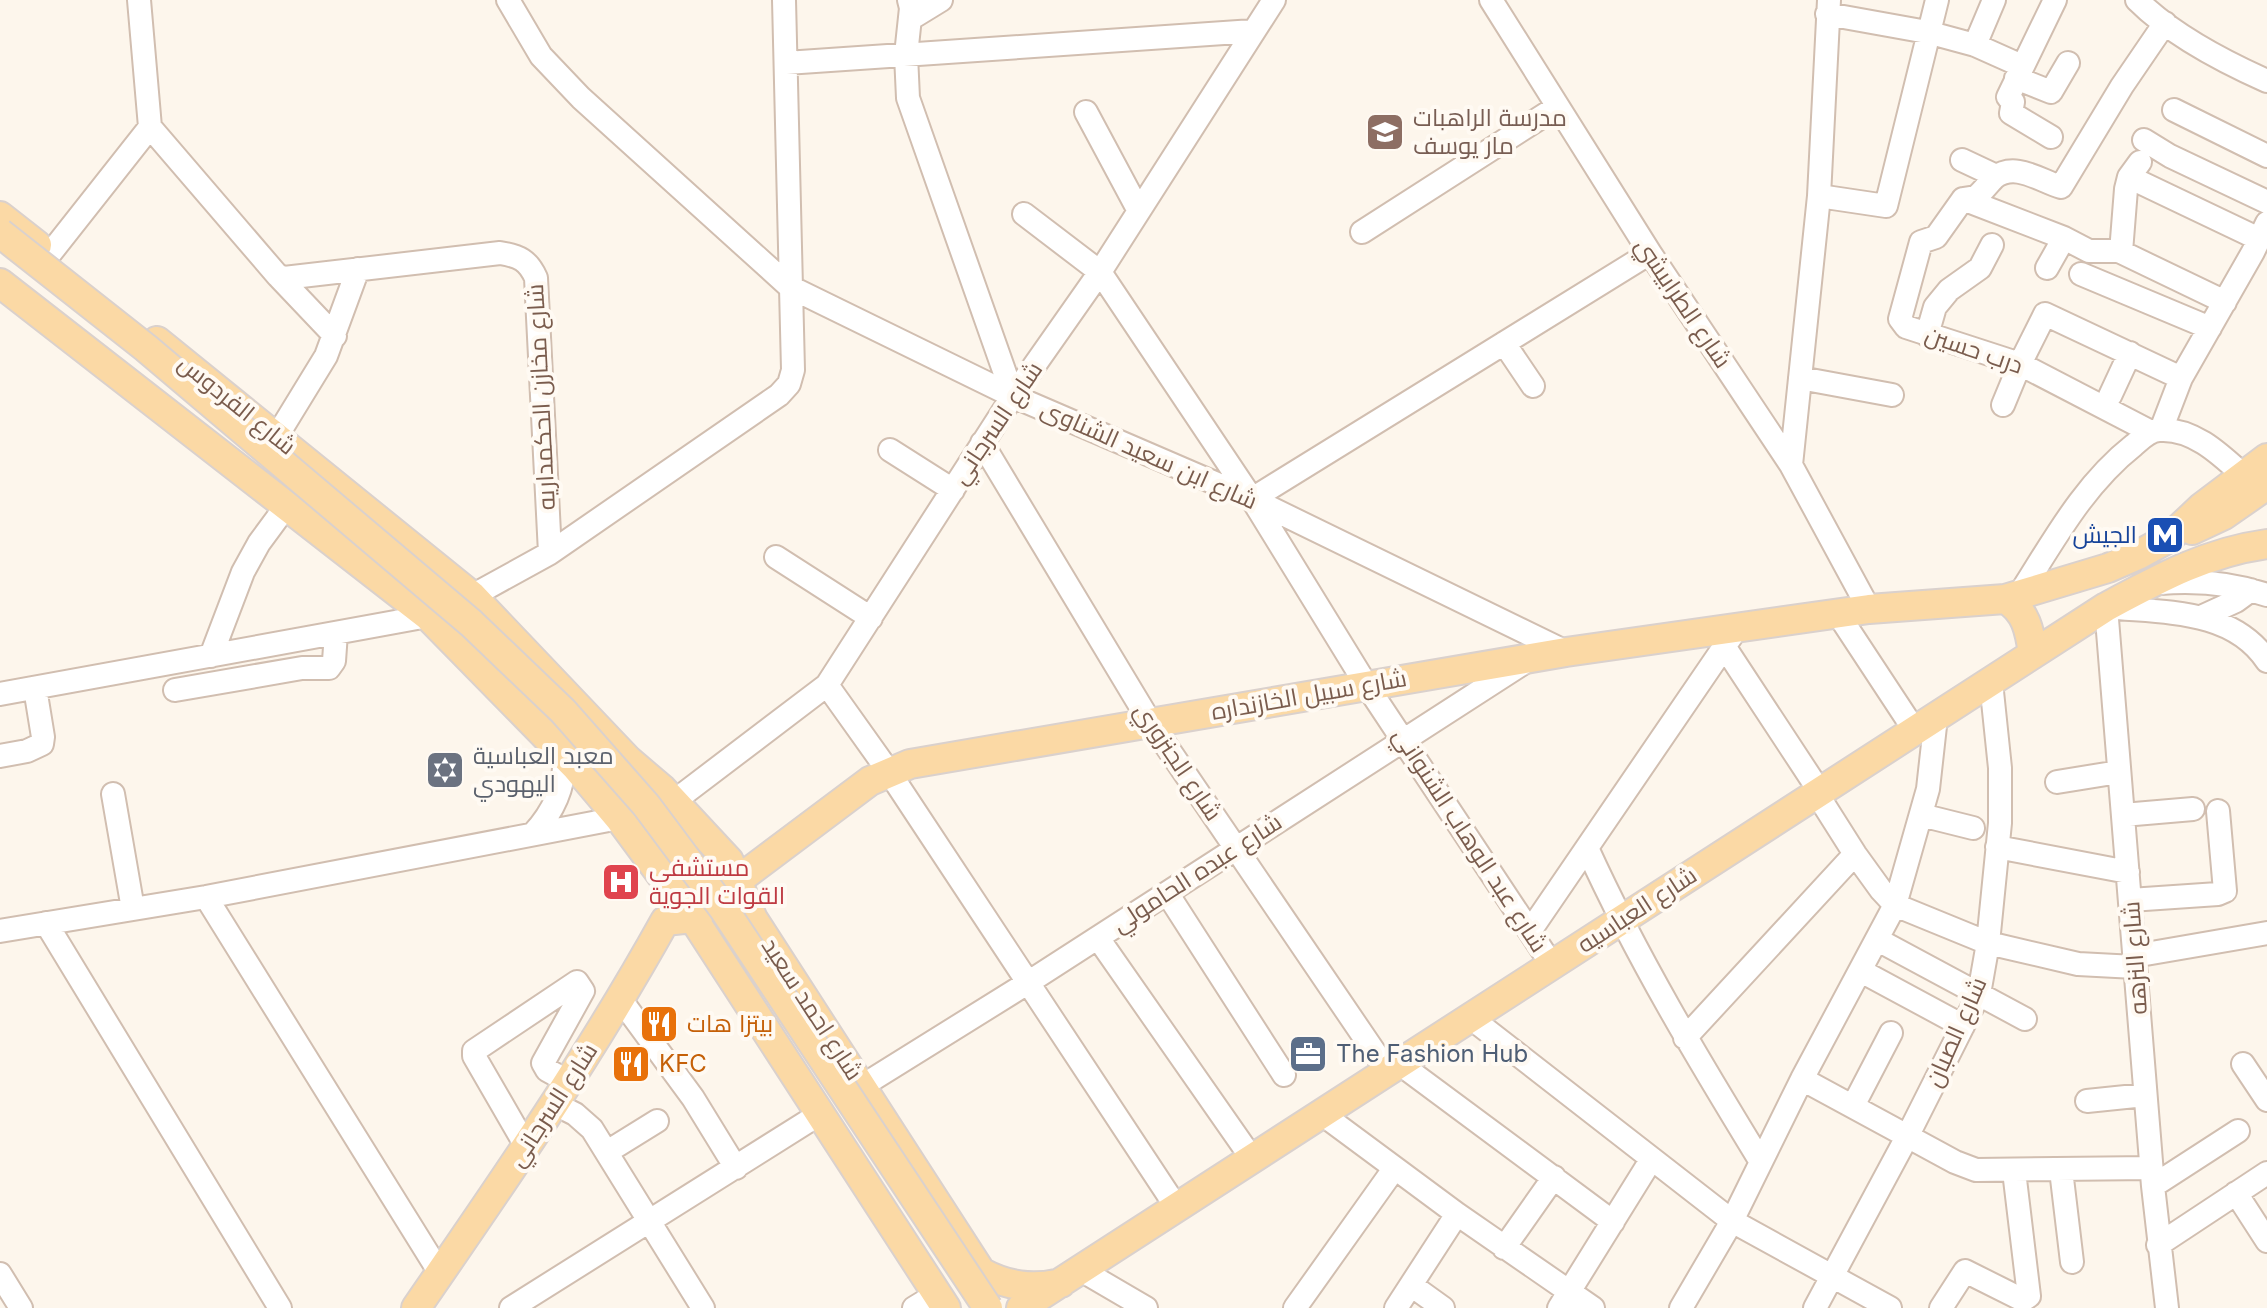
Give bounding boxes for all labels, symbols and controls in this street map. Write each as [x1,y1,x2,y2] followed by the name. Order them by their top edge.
[1413,103,1567,160] place label: مدرسة الراهبات مار يوسف
[1364,111,1406,153] school or university icon: مدرسة الراهبات مار يوسف
[1626,232,1738,376] street label: شارع الطرابيشي
[520,283,563,511] street label: شارع مخازن الحكمداريه
[1922,319,2027,380] street label: درب حسين
[172,348,302,462] street label: شارع الفردوس
[945,356,1052,492] street label: شارع السرجاني
[1036,394,1262,517] street label: شارع ابن سعيد الشناوى
[2144,514,2186,556] metro station icon: الجيش
[2072,520,2137,549] place label: الجيش
[1209,663,1409,728] street label: شارع سبيل الخازنداره
[1125,697,1228,828] street label: شارع الجنزوري
[1383,722,1554,960] street label: شارع عبد الوهاب الشنواني
[473,741,614,802] place label: معبد العباسية اليهودي
[424,749,466,791] synagogue icon: معبد العباسية اليهودي
[1106,807,1290,942] street label: شارع عبده الحامولي
[649,853,785,910] place label: مستشفى القوات الجوية
[1572,860,1703,961] street label: شارع العباسيه
[600,861,642,903] hospital icon: مستشفى القوات الجوية
[2116,900,2155,1016] street label: شارع النزهه
[754,932,869,1086] street label: شارع احمد سعيد
[1919,973,1994,1092] street label: شارع الصبان
[638,1003,680,1045] restaurant icon: بيتزا هات
[687,1009,773,1038] place label: بيتزا هات
[1287,1033,1329,1075] office icon: The Fashion Hub
[502,1037,608,1175] street label: شارع السرجاني
[1336,1039,1528,1068] place label: The Fashion Hub
[610,1043,652,1085] restaurant icon: KFC
[659,1049,707,1078] place label: KFC

